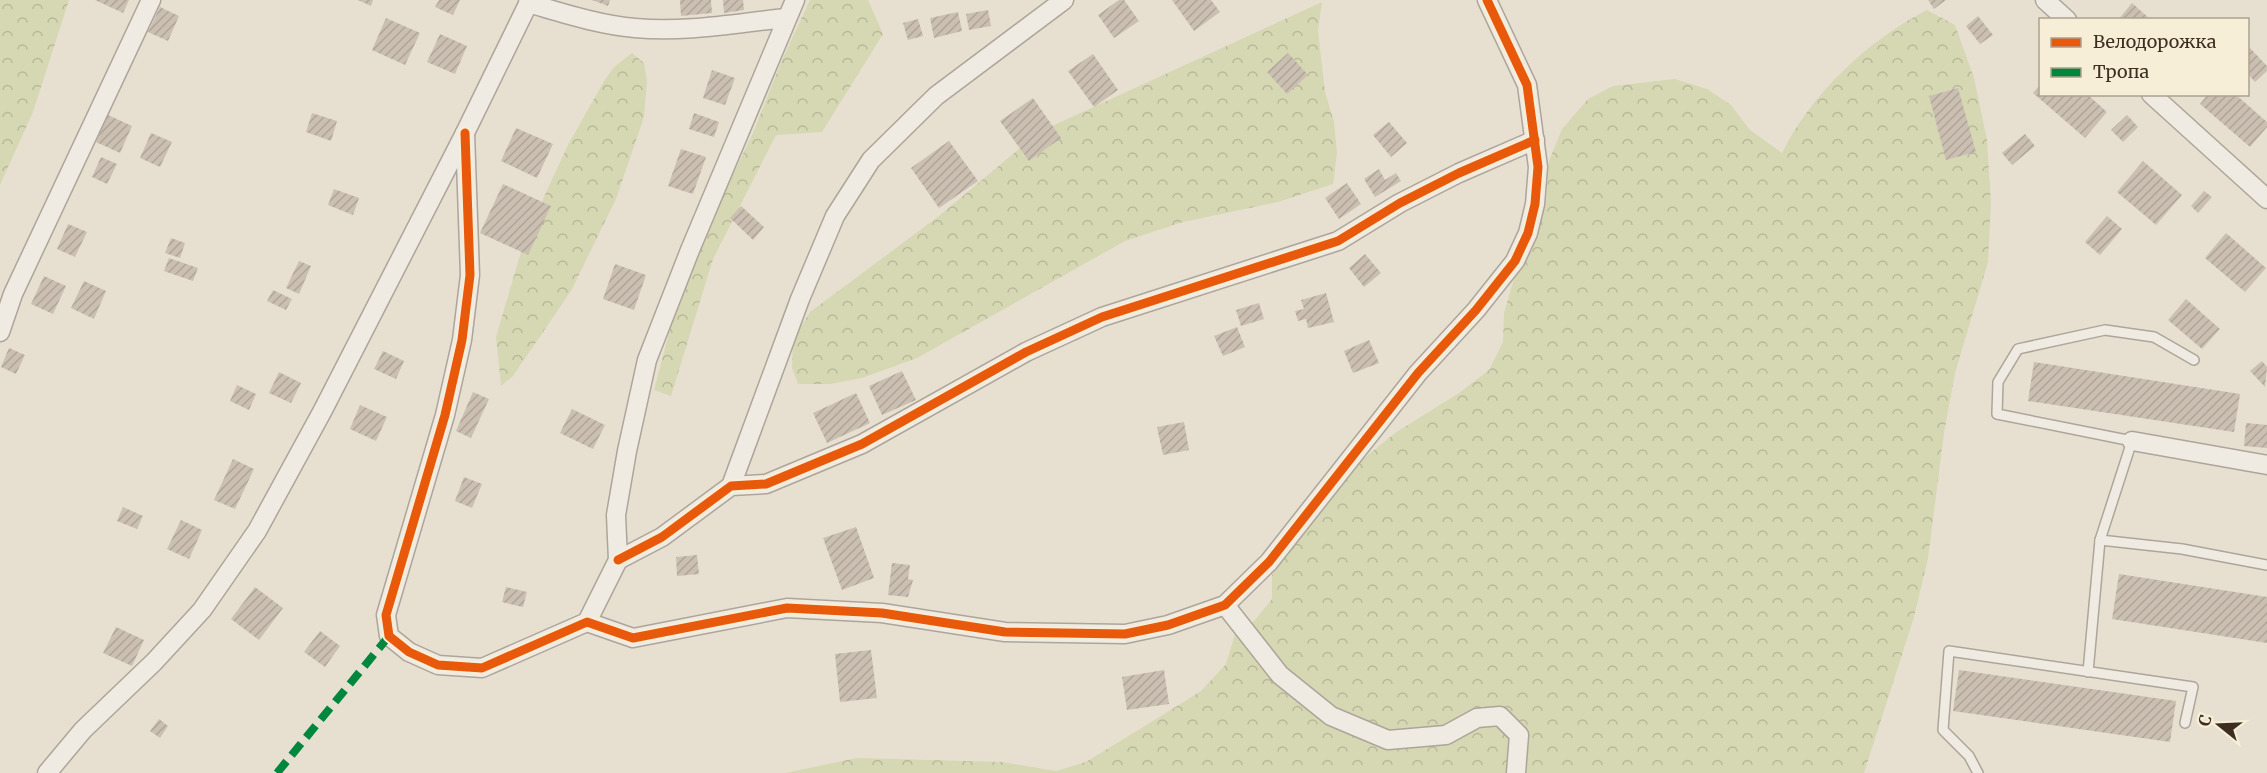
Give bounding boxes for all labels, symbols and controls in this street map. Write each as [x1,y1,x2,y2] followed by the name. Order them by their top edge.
[2039,18,2249,96] legend
[2093,30,2217,53] text: Велодорожка
[2093,60,2149,83] text: Тропа
[2189,695,2249,755] north arrow
[2194,712,2216,728] text: С

